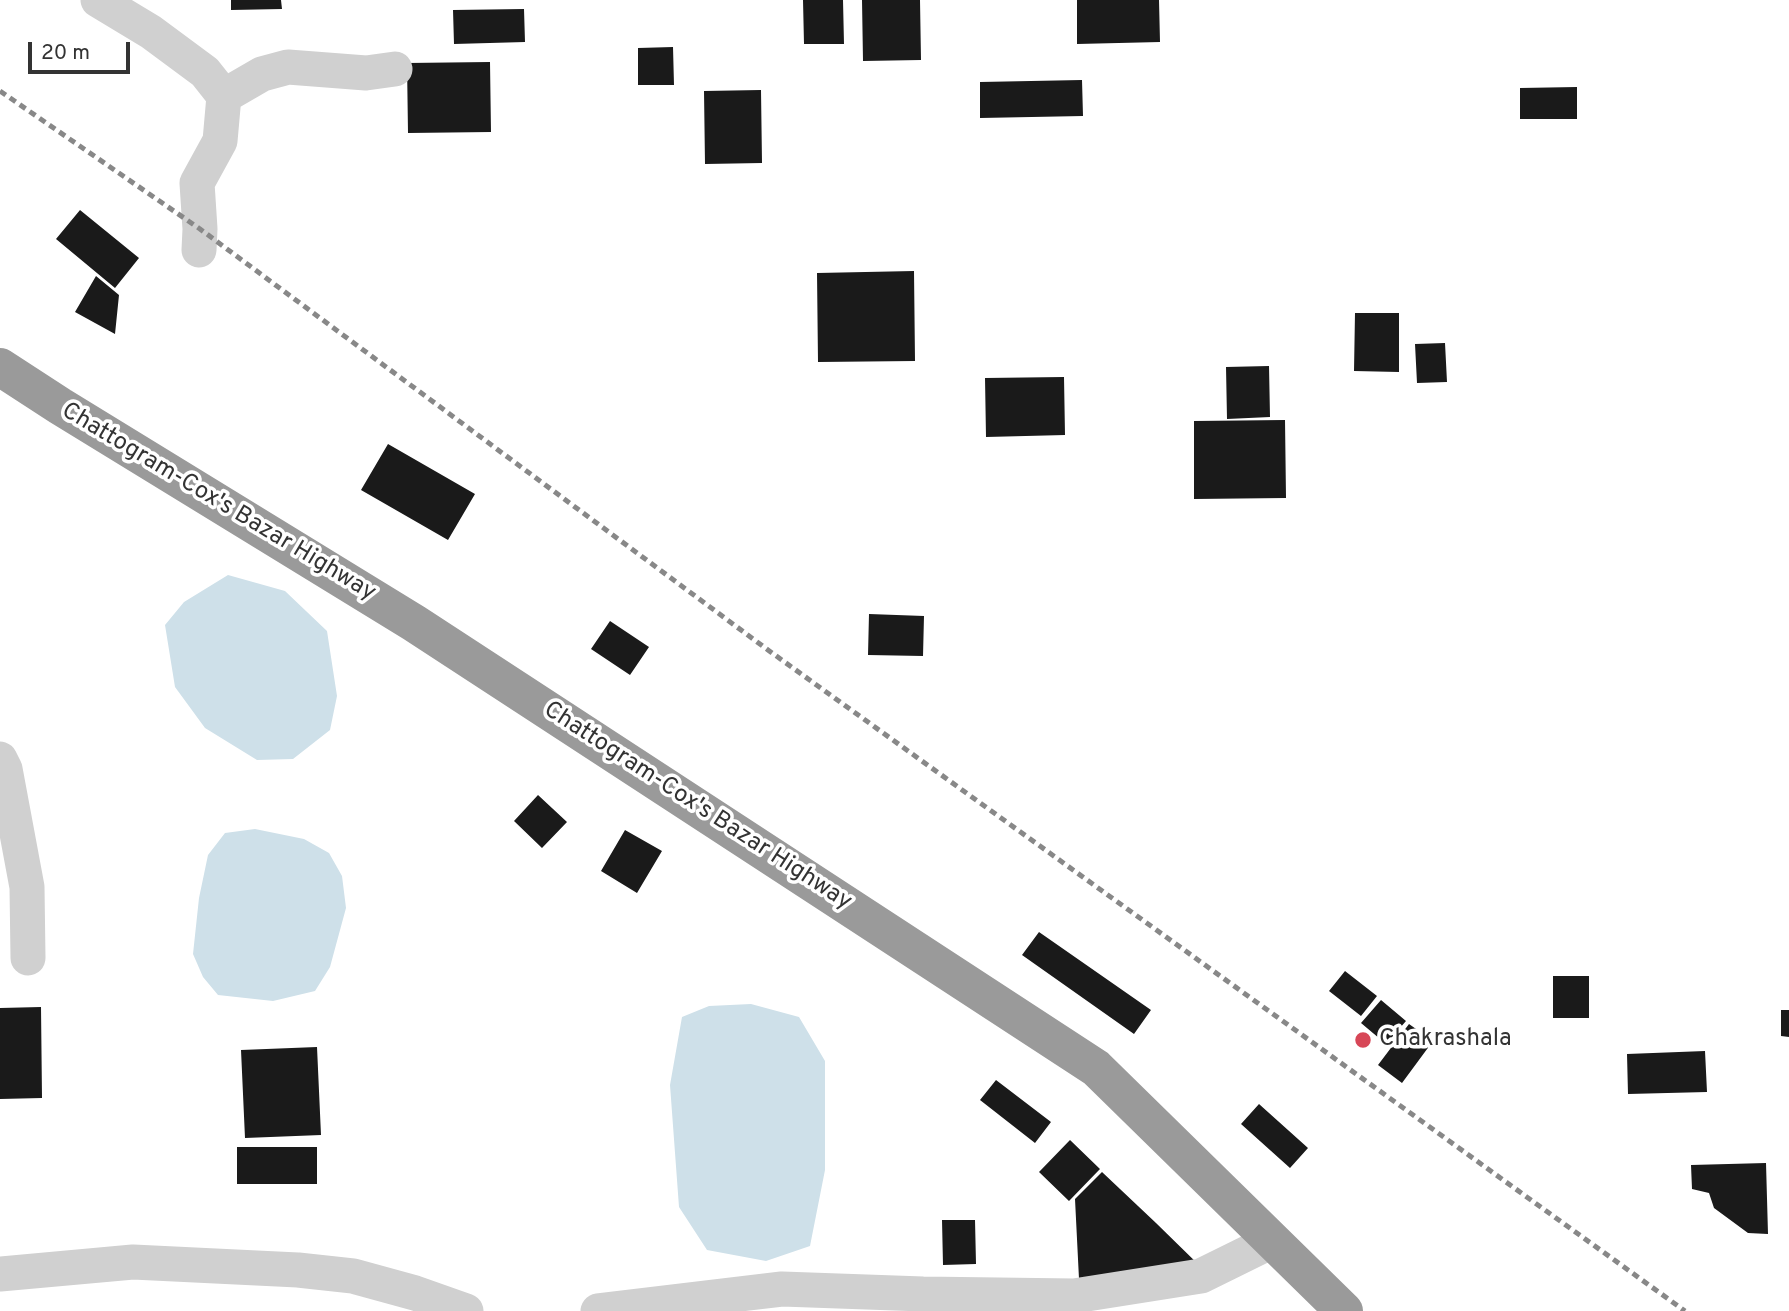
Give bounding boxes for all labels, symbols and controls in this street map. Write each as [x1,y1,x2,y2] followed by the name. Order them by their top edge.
[32,28,133,72] scale bar
[41,40,90,67] text: 20 m
[56,398,380,608] street label: Chattogram-Cox's Bazar Highway
[538,696,856,918] street label: Chattogram-Cox's Bazar Highway
[1379,1026,1512,1054] place label: Chakrashala
[1353,1030,1373,1050] marker: Chakrashala

